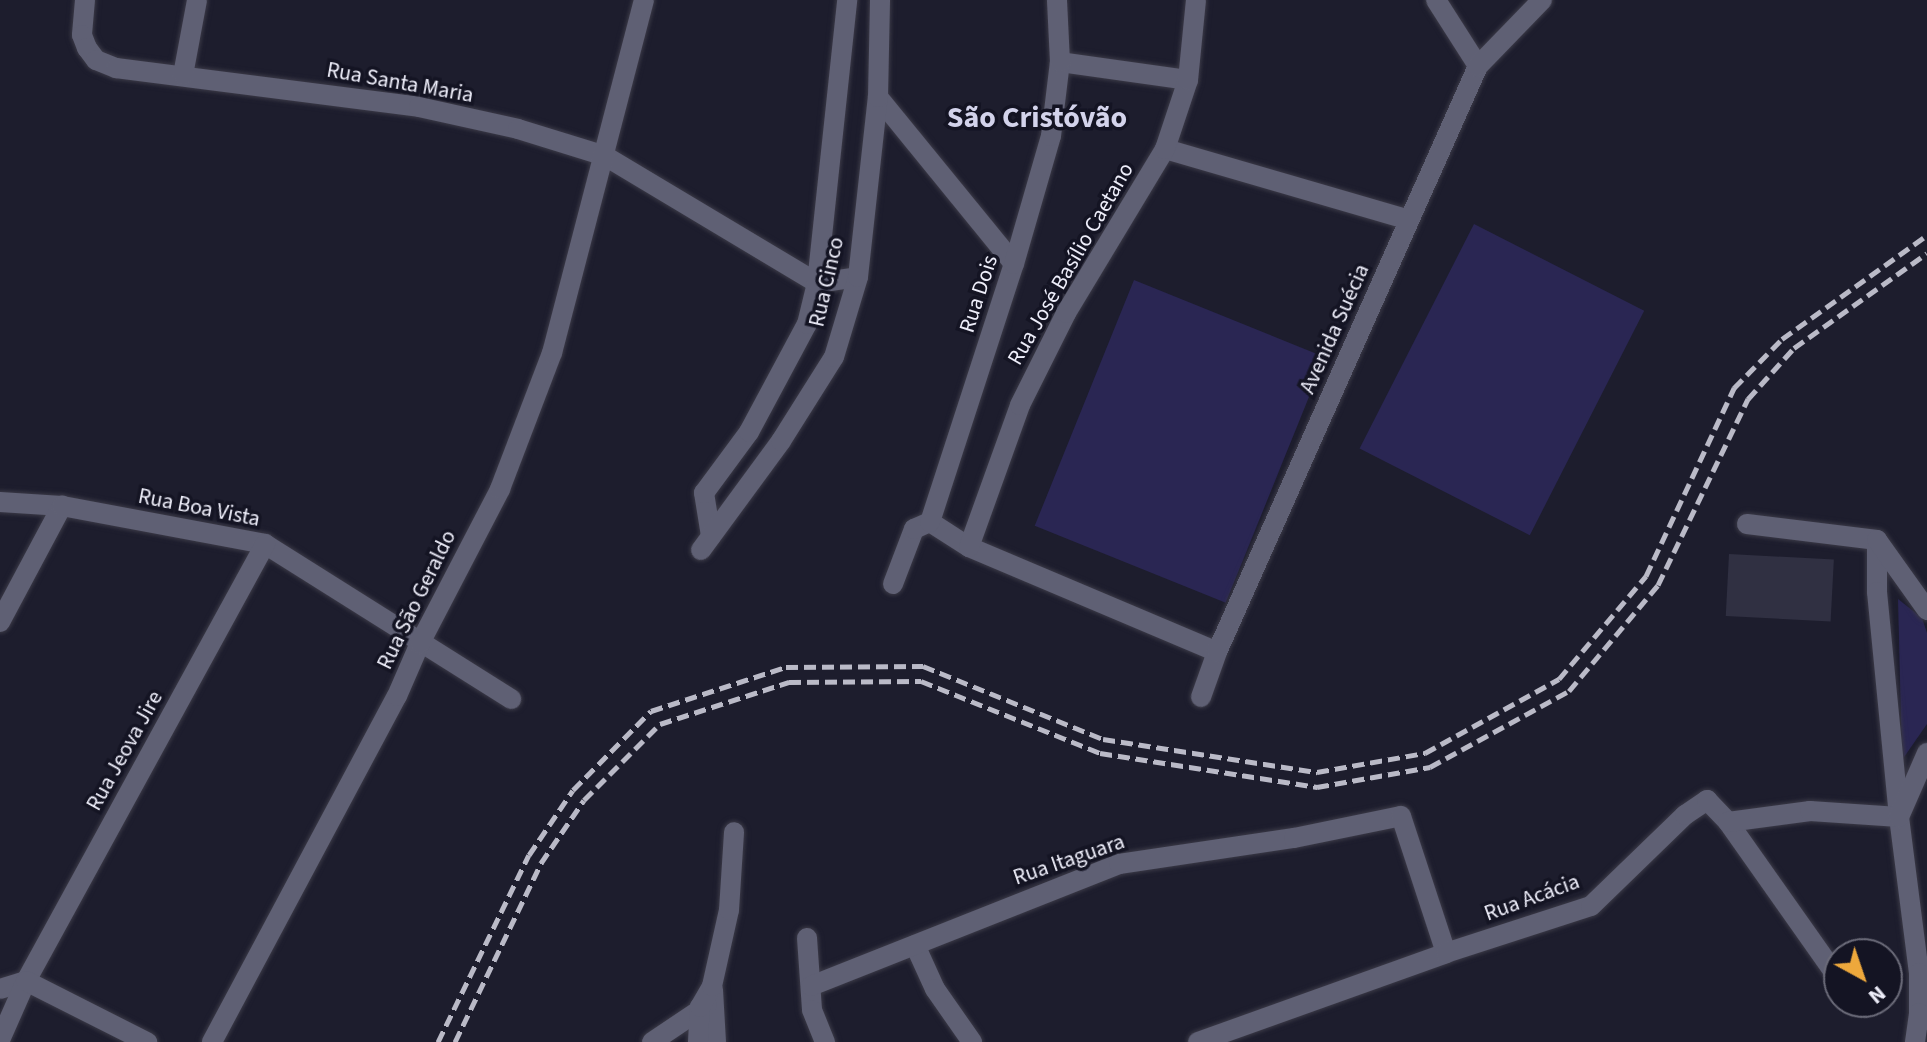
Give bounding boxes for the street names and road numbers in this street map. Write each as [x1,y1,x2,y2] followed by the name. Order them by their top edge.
[325,57,475,109] street label: Rua Santa Maria
[1002,158,1140,370] street label: Rua José Basílio Caetano
[804,234,850,330] street label: Rua Cinco
[954,252,1004,336] street label: Rua Dois
[1295,260,1375,398] street label: Avenida Suécia
[136,483,262,533] street label: Rua Boa Vista
[372,526,462,674] street label: Rua São Geraldo
[81,686,169,816] street label: Rua Jeova Jire
[1010,829,1128,891] street label: Rua Itaguara
[1481,869,1583,927] street label: Rua Acácia

